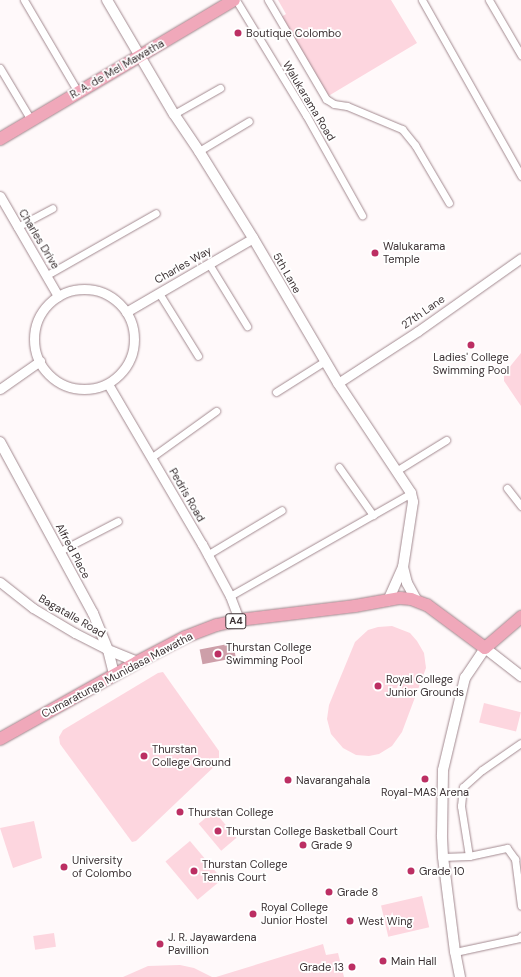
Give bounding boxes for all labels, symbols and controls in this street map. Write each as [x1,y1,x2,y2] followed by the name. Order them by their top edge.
[246,26,341,40] place label: Boutique Colombo
[233,28,243,38] marker: Boutique Colombo
[67,37,167,101] street label: R. A. de Mel Mawatha
[280,59,338,143] street label: Walukarama Road
[16,207,62,271] street label: Charles Drive
[383,240,445,266] place label: Walukarama Temple
[152,243,214,287] street label: Charles Way
[370,248,380,258] marker: Walukarama Temple
[270,250,304,296] street label: 5th Lane
[399,292,447,332] street label: 27th Lane
[466,340,476,350] marker: Ladies' College Swimming Pool
[433,351,509,377] place label: Ladies' College Swimming Pool
[166,466,208,524] street label: Pedris Road
[53,521,93,581] street label: Alfred Place
[36,592,108,640] street label: Bagatalle Road
[225,613,247,629] road number: A4
[39,629,195,721] street label: Cumaratunga Munidasa Mawatha
[226,641,311,667] place label: Thurstan College Swimming Pool
[213,649,223,659] marker: Thurstan College Swimming Pool
[386,673,464,699] place label: Royal College Junior Grounds
[373,681,383,691] marker: Royal College Junior Grounds
[152,743,231,769] place label: Thurstan College Ground
[139,751,149,761] marker: Thurstan College Ground
[296,773,370,787] place label: Navarangahala
[420,774,430,784] marker: Royal-MAS Arena
[283,775,293,785] marker: Navarangahala
[381,785,469,799] place label: Royal-MAS Arena
[188,805,273,819] place label: Thurstan College
[175,807,185,817] marker: Thurstan College
[226,824,398,838] place label: Thurstan College Basketball Court
[213,826,223,836] marker: Thurstan College Basketball Court
[311,838,352,852] place label: Grade 9
[298,840,308,850] marker: Grade 9
[72,854,132,880] place label: University of Colombo
[202,858,287,884] place label: Thurstan College Tennis Court
[59,862,69,872] marker: University of Colombo
[419,864,464,878] place label: Grade 10
[189,866,199,876] marker: Thurstan College Tennis Court
[406,866,416,876] marker: Grade 10
[337,885,378,899] place label: Grade 8
[324,887,334,897] marker: Grade 8
[261,901,328,927] place label: Royal College Junior Hostel
[248,909,258,919] marker: Royal College Junior Hostel
[358,914,413,928] place label: West Wing
[345,916,355,926] marker: West Wing
[168,931,256,957] place label: J. R. Jayawardena Pavillion
[155,939,165,949] marker: J. R. Jayawardena Pavillion
[391,954,436,968] place label: Main Hall
[378,956,388,966] marker: Main Hall
[300,960,344,974] place label: Grade 13
[347,962,357,972] marker: Grade 13

